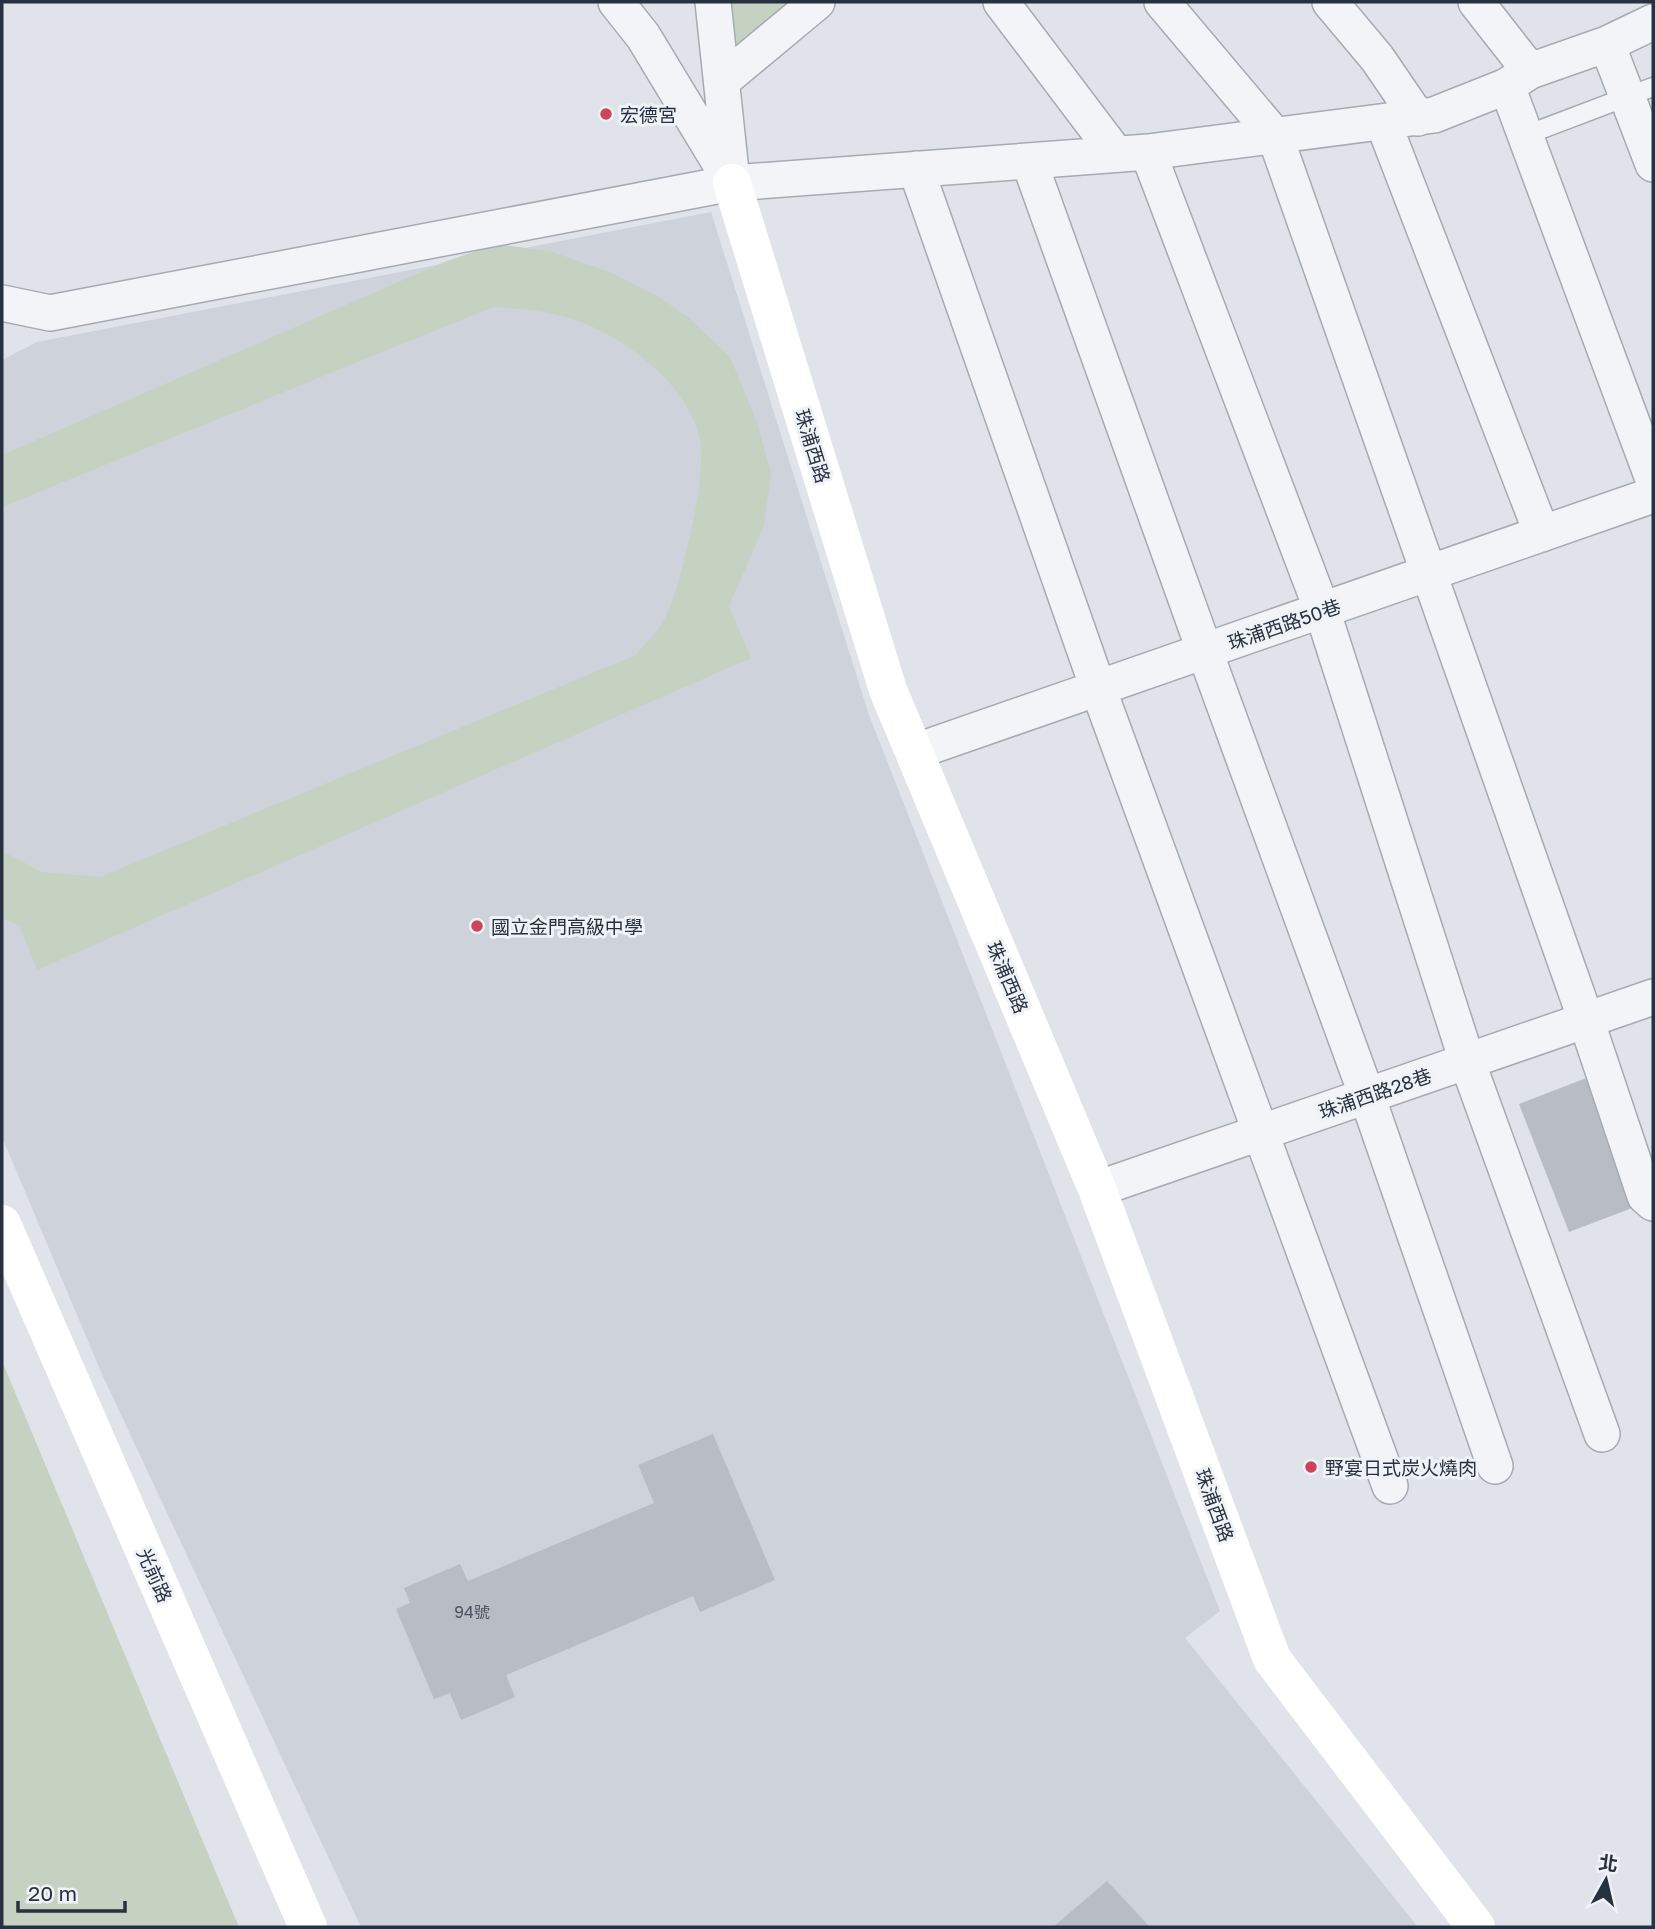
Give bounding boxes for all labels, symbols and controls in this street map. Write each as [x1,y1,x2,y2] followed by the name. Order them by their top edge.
[620,103,677,126] place label: 宏德宮
[598,106,614,122] marker: 宏德宮
[791,406,835,486] street label: 珠浦西路
[1225,594,1343,654] street label: 珠浦西路50巷
[491,915,643,938] place label: 國立金門高級中學
[469,918,485,934] marker: 國立金門高級中學
[983,938,1033,1016] street label: 珠浦西路
[1316,1063,1434,1123] street label: 珠浦西路28巷
[1325,1456,1477,1479] place label: 野宴日式炭火燒肉
[1303,1459,1319,1475] marker: 野宴日式炭火燒肉
[1191,1465,1239,1545] street label: 珠浦西路
[133,1544,177,1606] street label: 光前路
[454,1602,490,1622] house number: 94號
[1571,1845,1641,1915] north arrow
[1597,1850,1619,1875] text: 北
[18,1870,124,1914] scale bar
[28,1880,77,1906] text: 20 m

